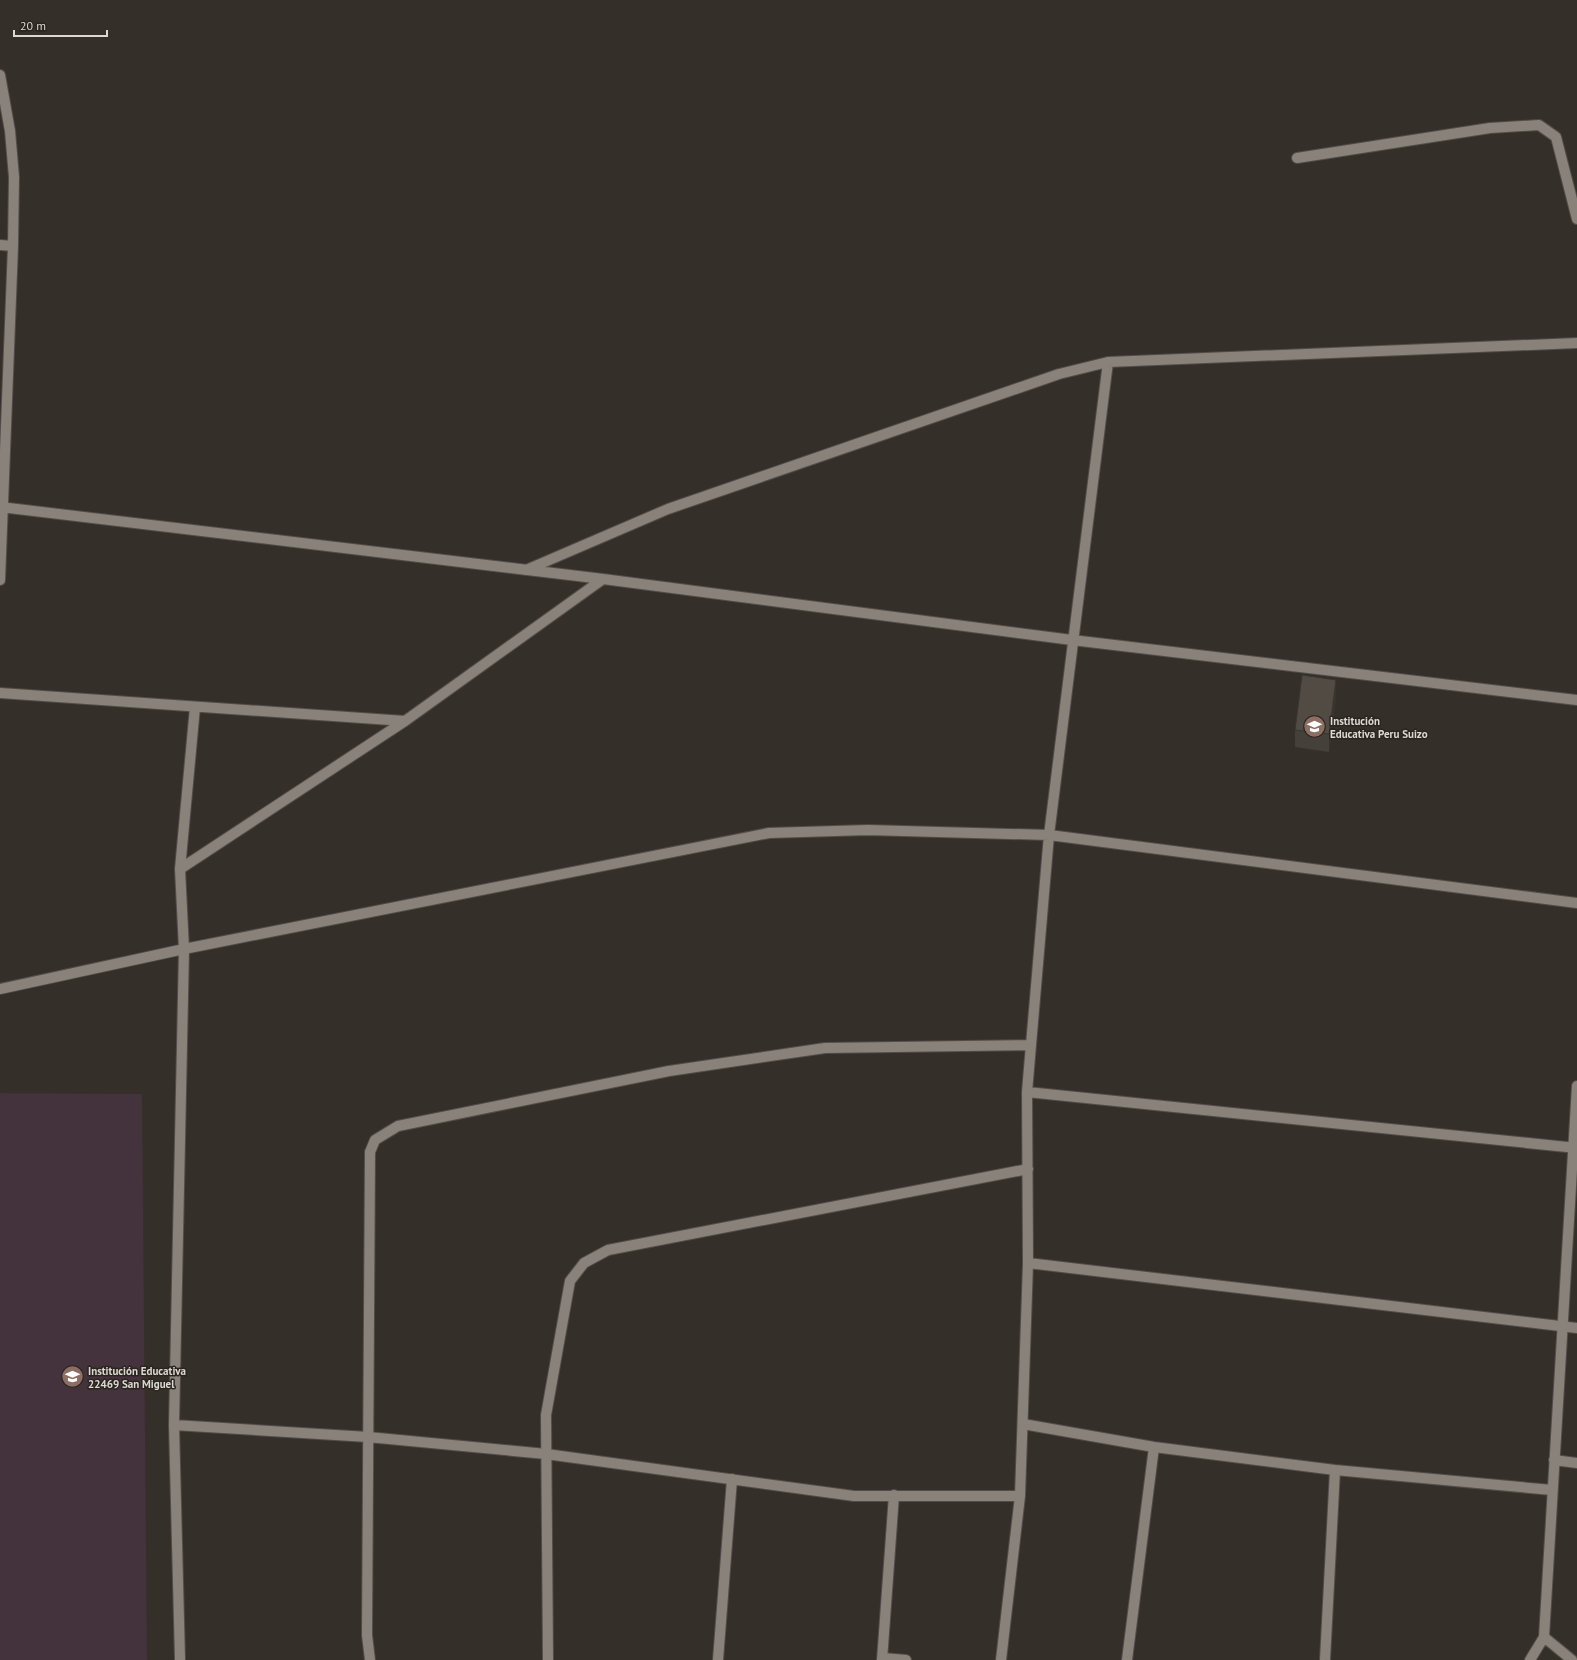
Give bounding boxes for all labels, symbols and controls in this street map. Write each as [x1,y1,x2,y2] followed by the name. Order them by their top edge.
[14,12,107,38] scale bar
[20,18,46,33] text: 20 m
[1302,714,1328,740] school or university icon: Institución Educativa Peru Suizo
[1330,714,1428,741] place label: Institución Educativa Peru Suizo
[59,1364,85,1390] school or university icon: Institución Educativa 22469 San Miguel
[88,1364,186,1391] place label: Institución Educativa 22469 San Miguel

